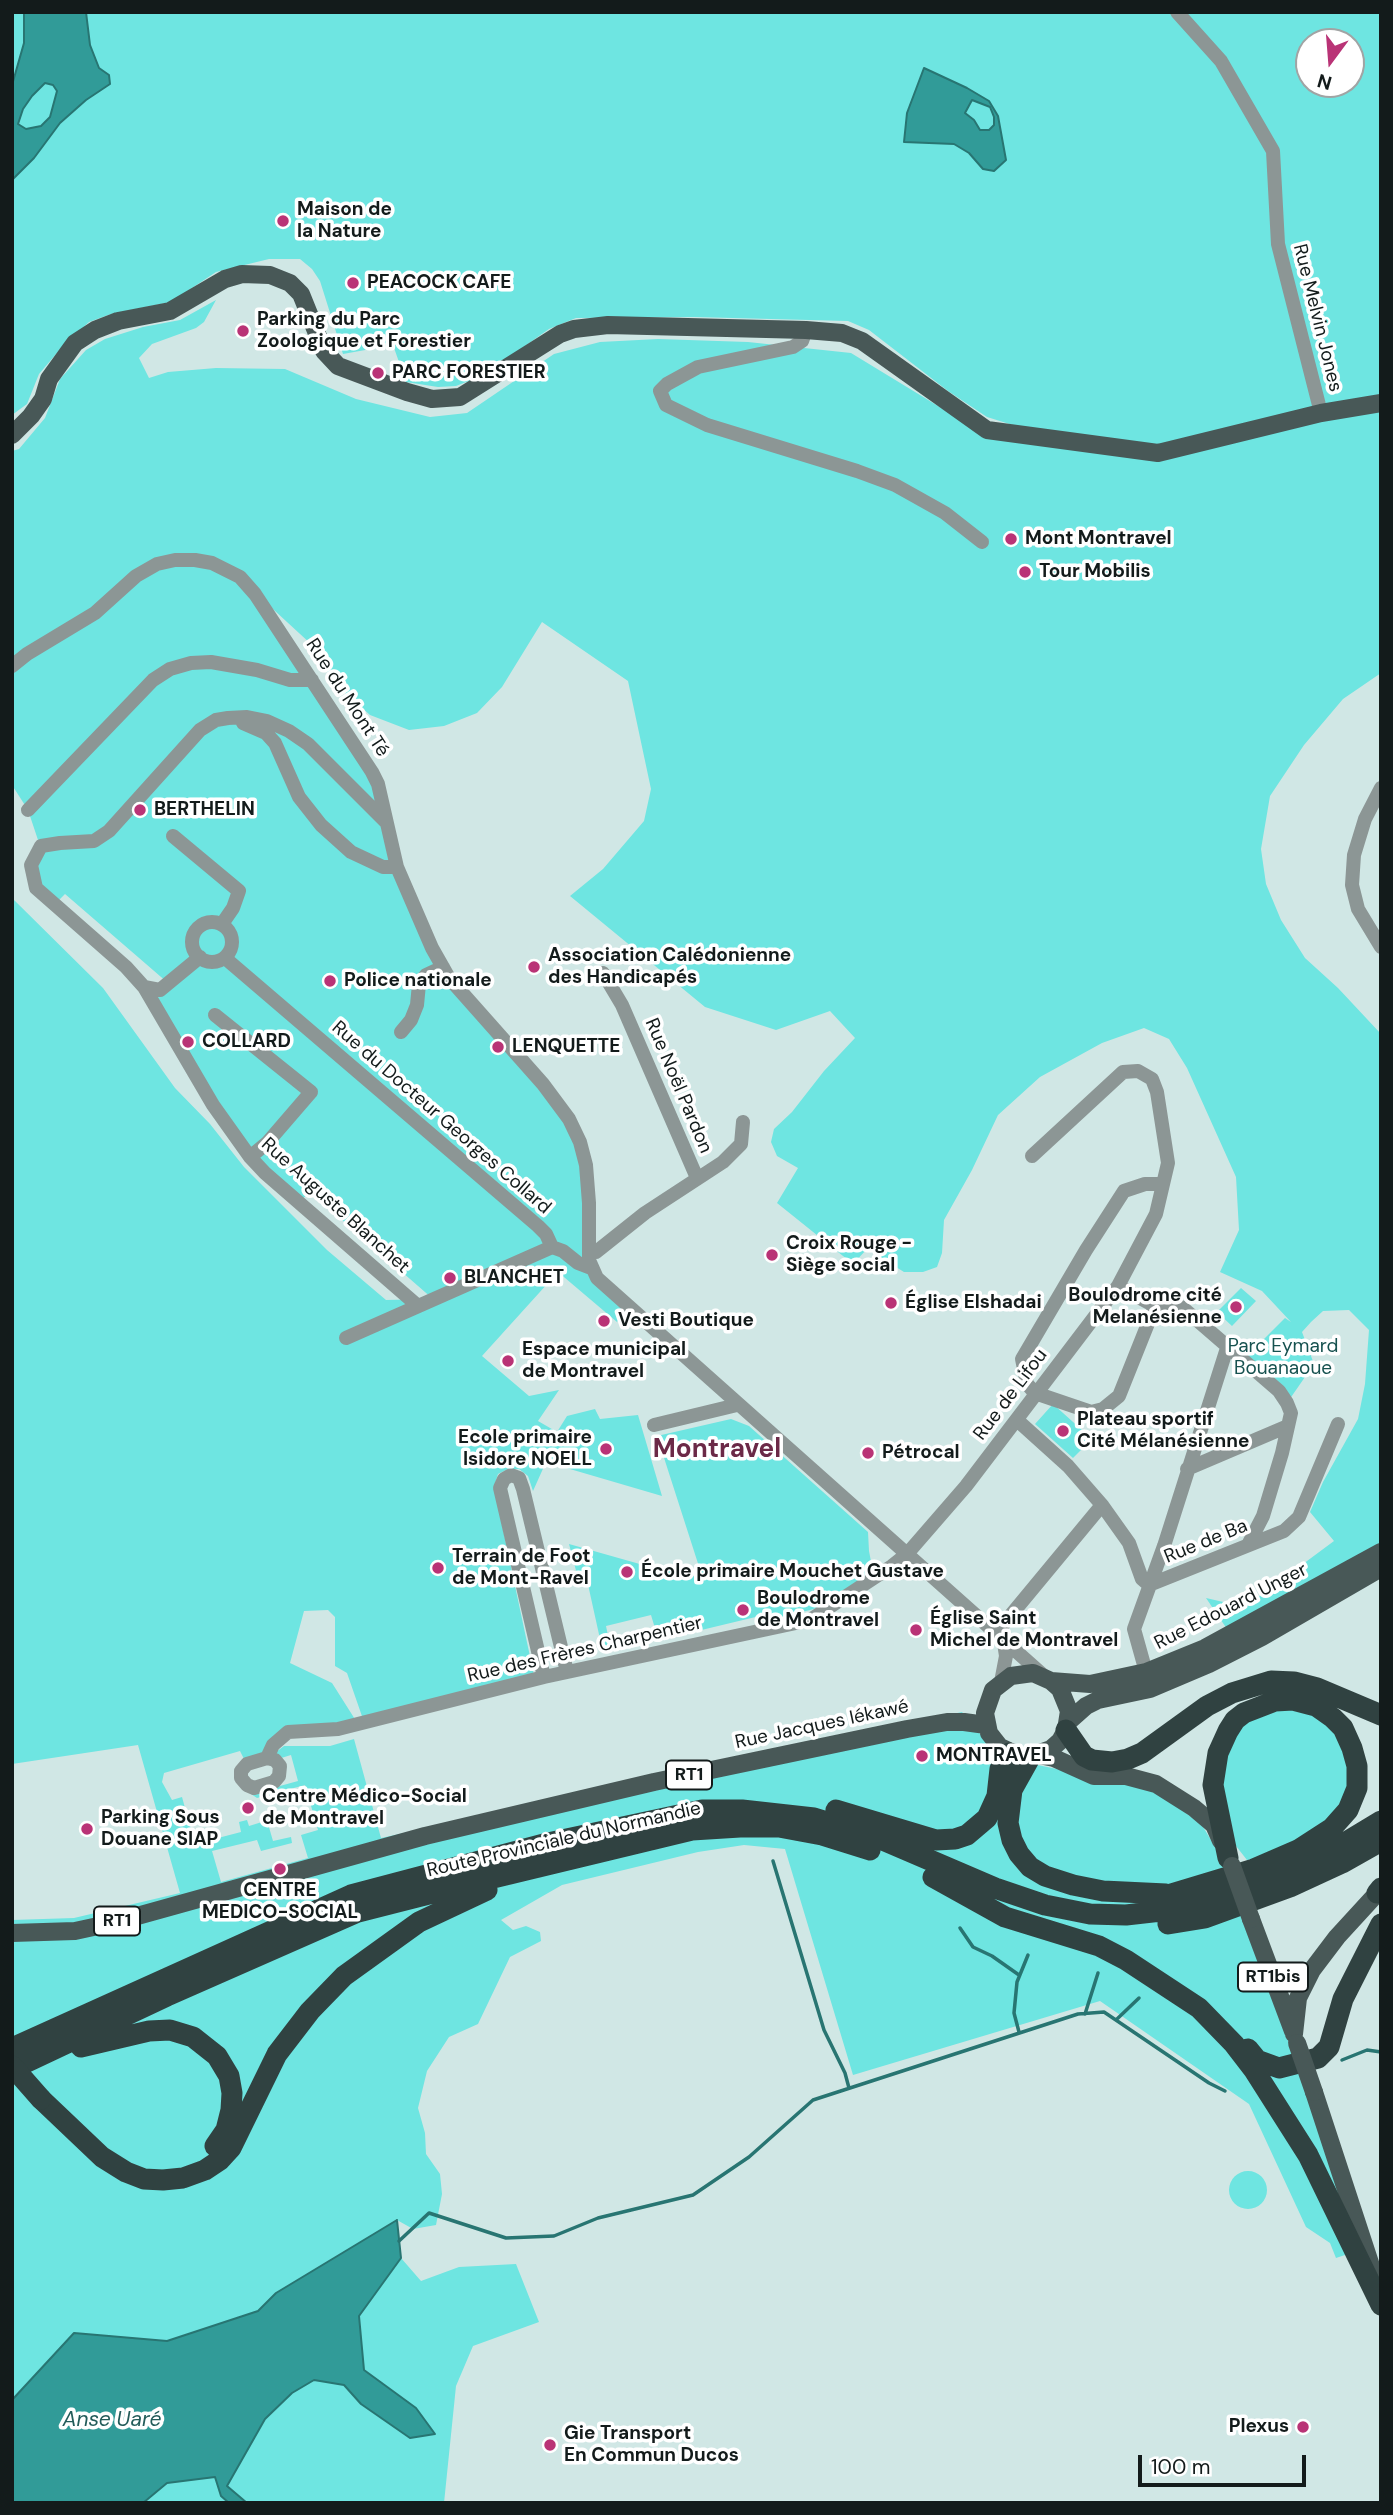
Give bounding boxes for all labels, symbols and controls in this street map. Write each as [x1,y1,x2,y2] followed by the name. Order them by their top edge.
[1295,28,1365,98] north arrow
[1315,68,1335,96] text: N
[297,199,392,243] place label: Maison de la Nature
[275,213,291,229] marker: Maison de la Nature
[1288,242,1346,394] street label: Rue Melvin Jones
[367,272,511,294] place label: PEACOCK CAFE
[345,275,361,291] marker: PEACOCK CAFE
[257,309,471,353] place label: Parking du Parc Zoologique et Forestier
[235,323,251,339] marker: Parking du Parc Zoologique et Forestier
[392,362,546,384] place label: PARC FORESTIER
[370,365,386,381] marker: PARC FORESTIER
[1025,528,1172,550] place label: Mont Montravel
[1003,531,1019,547] marker: Mont Montravel
[1039,561,1151,583] place label: Tour Mobilis
[1017,564,1033,580] marker: Tour Mobilis
[300,635,394,761] street label: Rue du Mont Té
[154,799,255,821] place label: BERTHELIN
[132,802,148,818] marker: BERTHELIN
[548,945,791,989] place label: Association Calédonienne des Handicapés
[526,959,542,975] marker: Association Calédonienne des Handicapés
[344,970,492,992] place label: Police nationale
[322,973,338,989] marker: Police nationale
[639,1015,717,1157] street label: Rue Noël Pardon
[327,1017,555,1219] street label: Rue du Docteur Georges Collard
[202,1031,291,1053] place label: COLLARD
[180,1034,196,1050] marker: COLLARD
[512,1036,620,1058] place label: LENQUETTE
[490,1039,506,1055] marker: LENQUETTE
[256,1133,414,1279] street label: Rue Auguste Blanchet
[786,1233,912,1277] place label: Croix Rouge - Siège social
[764,1247,780,1263] marker: Croix Rouge - Siège social
[464,1267,564,1289] place label: BLANCHET
[442,1270,458,1286] marker: BLANCHET
[1068,1285,1222,1329] place label: Boulodrome cité Melanésienne
[905,1292,1042,1314] place label: Église Elshadai
[883,1295,899,1311] marker: Église Elshadai
[1228,1299,1244,1315] marker: Boulodrome cité Melanésienne
[618,1310,754,1332] place label: Vesti Boutique
[596,1313,612,1329] marker: Vesti Boutique
[1228,1336,1338,1380] park label: Parc Eymard Bouanaoue
[522,1339,686,1383] place label: Espace municipal de Montravel
[969,1345,1053,1445] street label: Rue de Lifou
[500,1353,516,1369] marker: Espace municipal de Montravel
[1077,1409,1249,1453] place label: Plateau sportif Cité Mélanésienne
[1055,1423,1071,1439] marker: Plateau sportif Cité Mélanésienne
[458,1427,592,1471] place label: Ecole primaire Isidore NOELL
[653,1434,781,1466] district label: Montravel
[598,1441,614,1457] marker: Ecole primaire Isidore NOELL
[882,1442,960,1464] place label: Pétrocal
[860,1445,876,1461] marker: Pétrocal
[1161,1515,1251,1569] street label: Rue de Ba
[452,1546,591,1590] place label: Terrain de Foot de Mont-Ravel
[1151,1559,1311,1655] street label: Rue Edouard Unger
[430,1560,446,1576] marker: Terrain de Foot de Mont-Ravel
[641,1561,944,1583] place label: École primaire Mouchet Gustave
[619,1564,635,1580] marker: École primaire Mouchet Gustave
[757,1588,879,1632] place label: Boulodrome de Montravel
[735,1602,751,1618] marker: Boulodrome de Montravel
[930,1608,1118,1652] place label: Église Saint Michel de Montravel
[465,1612,705,1688] street label: Rue des Frères Charpentier
[908,1622,924,1638] marker: Église Saint Michel de Montravel
[733,1695,911,1755] street label: Rue Jacques Iékawé
[936,1745,1052,1767] place label: MONTRAVEL
[914,1748,930,1764] marker: MONTRAVEL
[666,1760,712,1790] road number: RT1
[262,1786,467,1830] place label: Centre Médico-Social de Montravel
[425,1797,703,1883] street label: Route Provinciale du Normandie
[240,1800,256,1816] marker: Centre Médico-Social de Montravel
[101,1807,220,1851] place label: Parking Sous Douane SIAP
[79,1821,95,1837] marker: Parking Sous Douane SIAP
[272,1861,288,1877] marker: CENTRE MEDICO-SOCIAL
[202,1880,358,1924] place label: CENTRE MEDICO-SOCIAL
[94,1907,140,1936] road number: RT1
[1238,1963,1308,1992] road number: RT1bis
[63,2407,161,2433] water label: Anse Uaré
[1229,2416,1289,2438] place label: Plexus
[1295,2419,1311,2435] marker: Plexus
[564,2423,739,2467] place label: Gie Transport En Commun Ducos
[542,2437,558,2453] marker: Gie Transport En Commun Ducos
[1141,2442,1309,2486] scale bar
[1151,2453,1211,2481] text: 100 m

